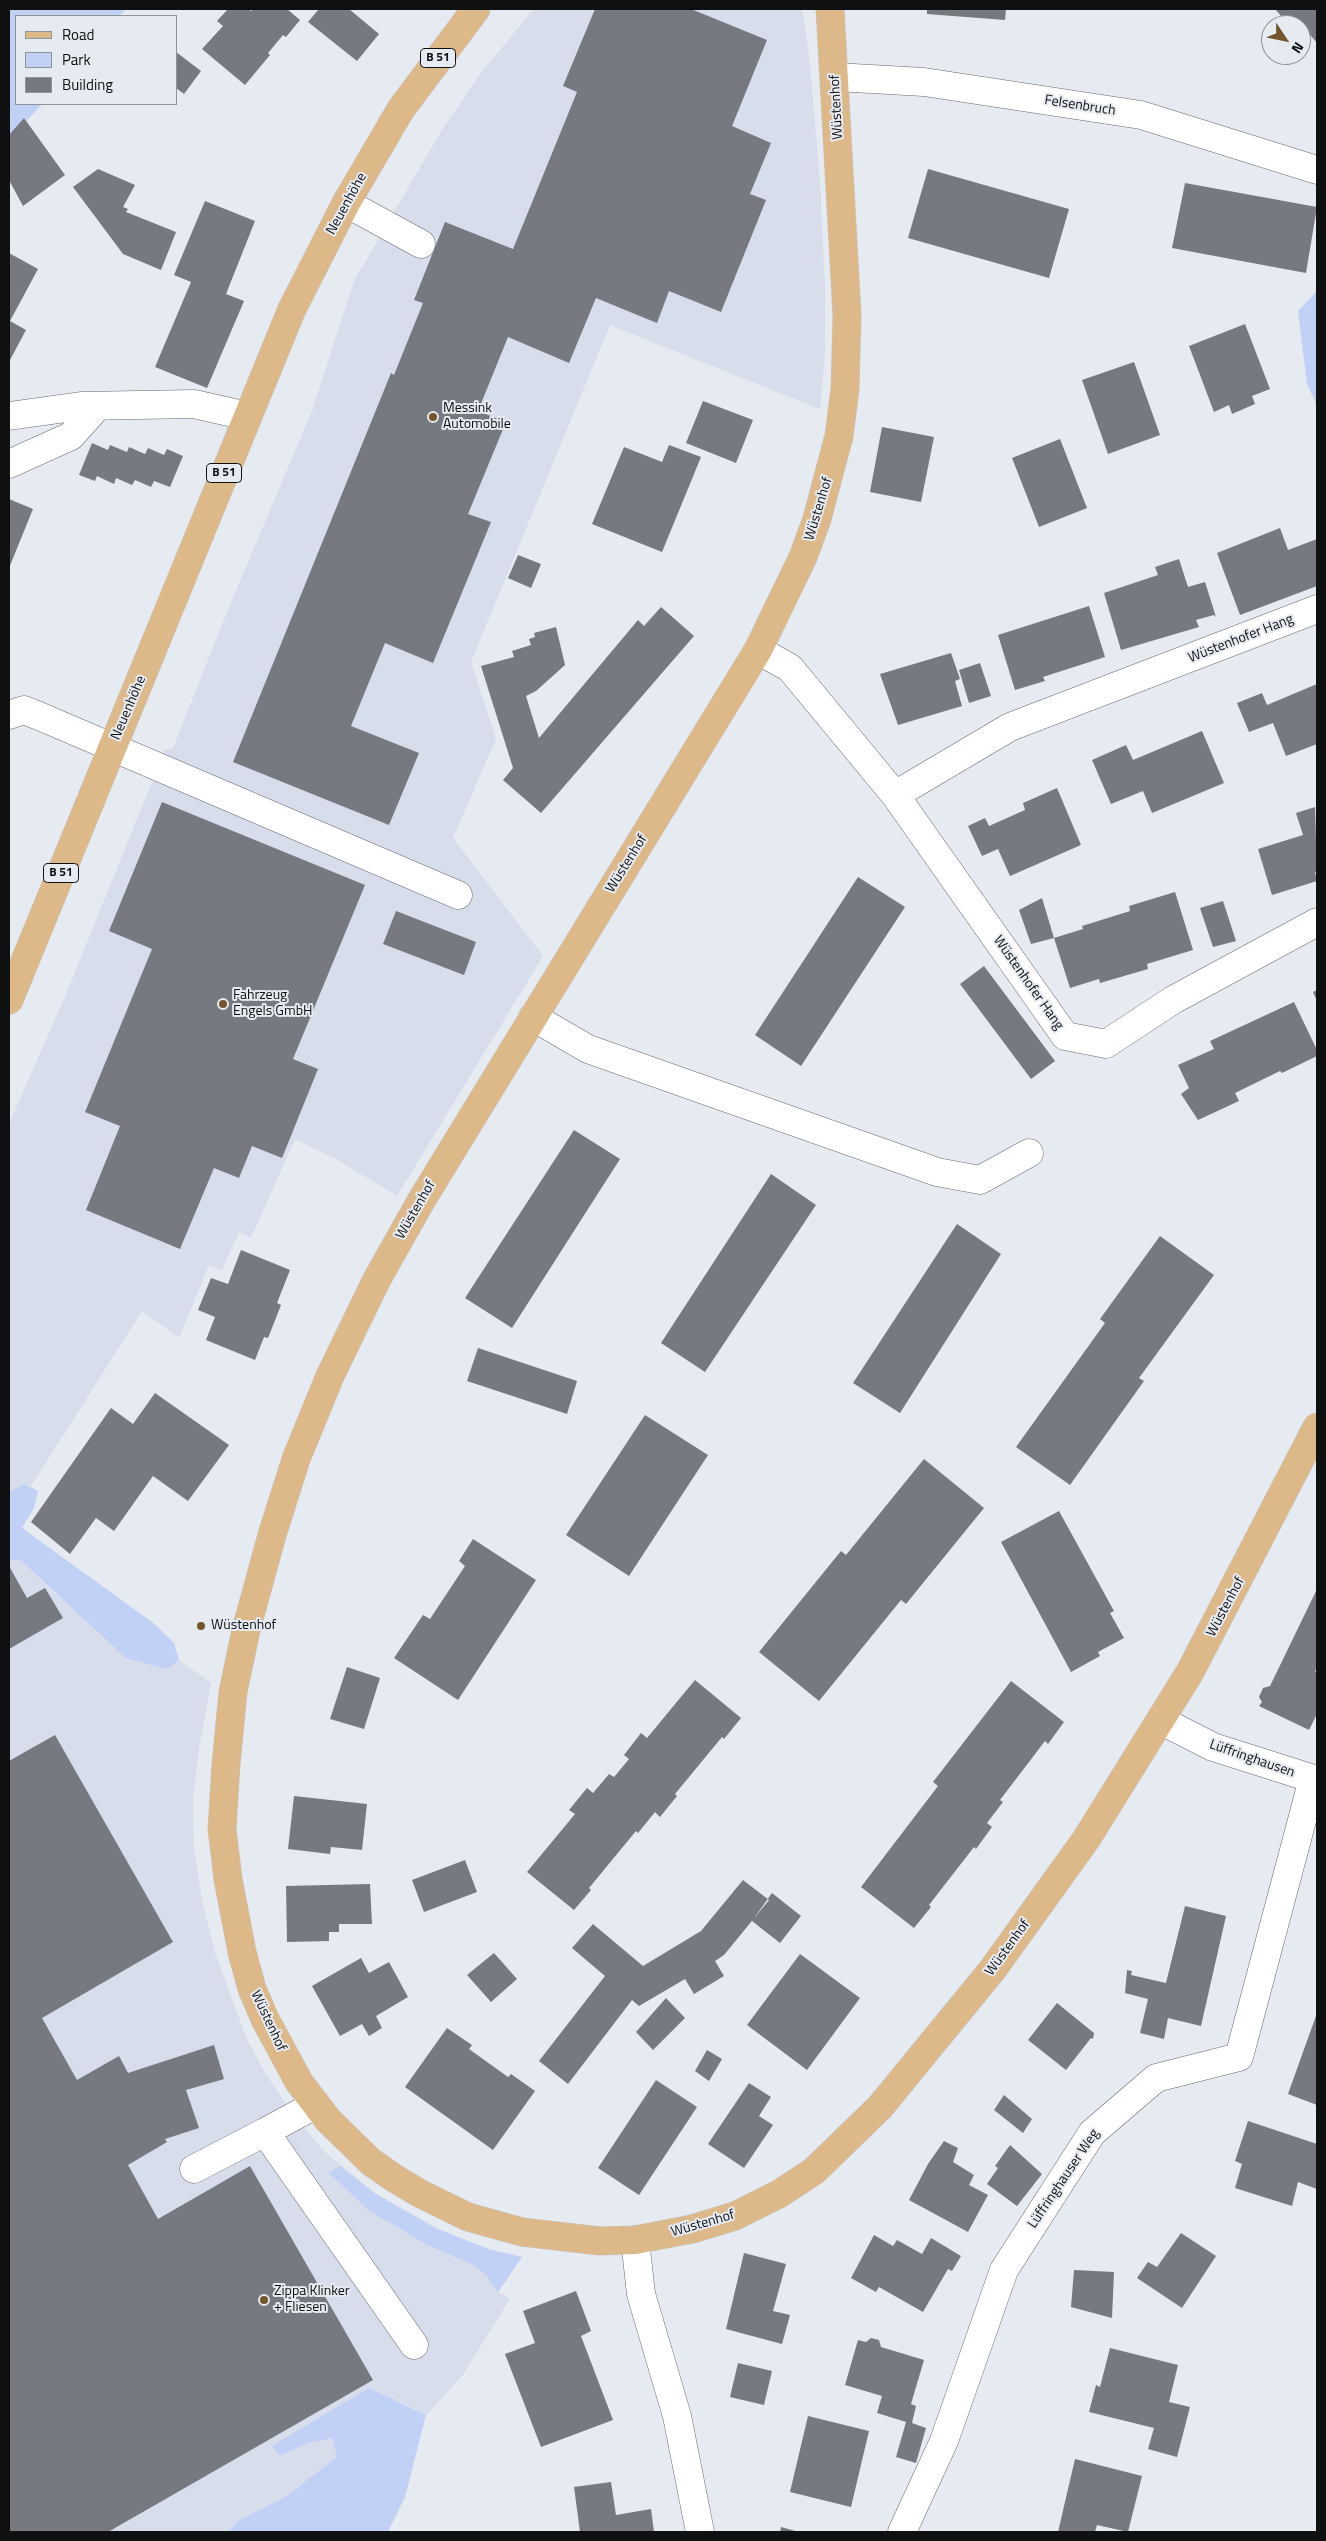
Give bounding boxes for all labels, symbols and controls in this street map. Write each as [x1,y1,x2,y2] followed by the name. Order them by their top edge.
[15,15,178,105] legend
[1261,15,1311,65] north arrow
[62,23,94,46] text: Road
[1287,38,1309,58] text: N
[62,48,91,71] text: Park
[420,48,456,68] road number: B 51
[62,73,113,96] text: Building
[827,74,847,140] street label: Wüstenhof
[1043,92,1117,120] street label: Felsenbruch
[323,170,371,238] street label: Neuenhöhe
[443,401,511,434] place label: Messink Automobile
[427,411,439,423] marker: Messink Automobile
[206,463,242,482] road number: B 51
[801,475,837,543] street label: Wüstenhof
[1186,611,1296,667] street label: Wüstenhofer Hang
[108,673,150,743] street label: Neuenhöhe
[603,832,651,896] street label: Wüstenhof
[44,864,78,882] road number: B 51
[989,933,1067,1033] street label: Wüstenhofer Hang
[233,988,312,1020] place label: Fahrzeug Engels GmbH
[217,998,229,1010] marker: Fahrzeug Engels GmbH
[392,1178,440,1242] street label: Wüstenhof
[1203,1574,1249,1640] street label: Wüstenhof
[211,1618,276,1634] place label: Wüstenhof
[195,1620,207,1632] marker: Wüstenhof
[1207,1737,1297,1781] street label: Lüffringhausen
[982,1917,1034,1979] street label: Wüstenhof
[247,1988,289,2054] street label: Wüstenhof
[1025,2126,1103,2232] street label: Lüffringhauser Weg
[669,2207,737,2241] street label: Wüstenhof
[274,2284,350,2316] place label: Zippa Klinker + Fliesen
[258,2294,270,2306] marker: Zippa Klinker + Fliesen

